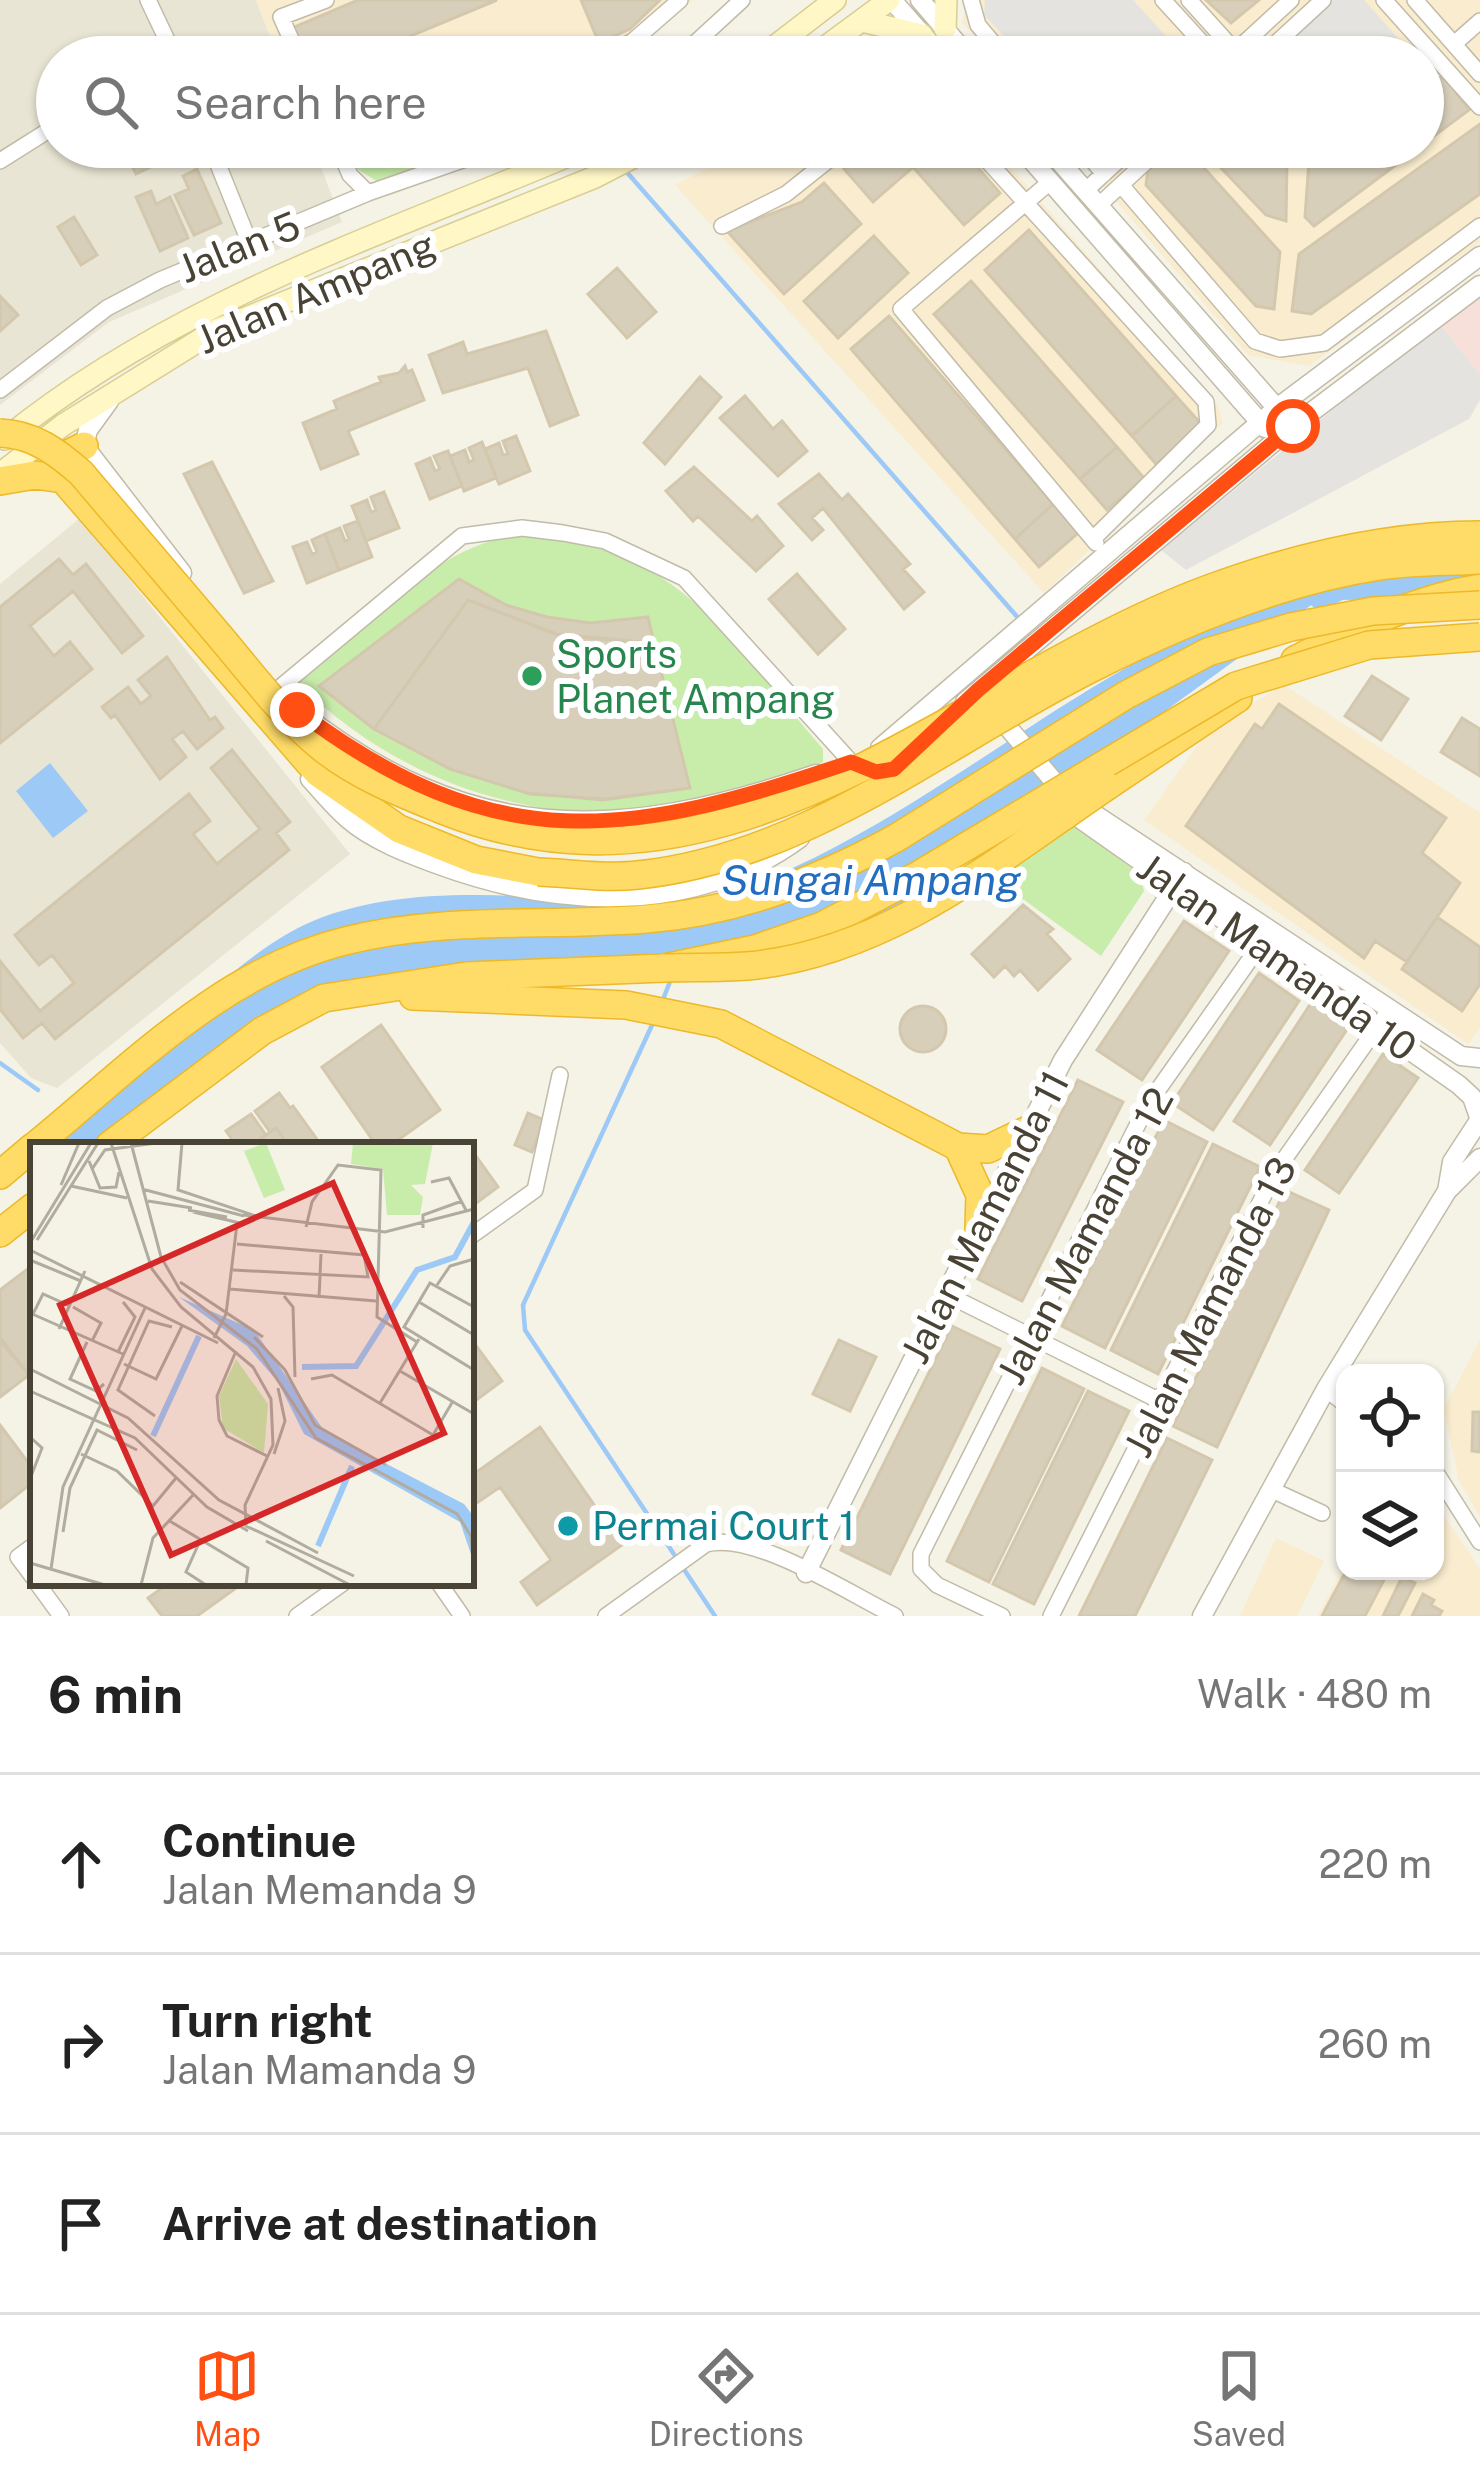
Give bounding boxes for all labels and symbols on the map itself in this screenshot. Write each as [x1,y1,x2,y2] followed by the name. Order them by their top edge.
[172,202,306,292] street label: Jalan 5
[190,221,442,363] street label: Jalan Ampang
[1266,399,1320,453] route start
[556,631,835,722] place label: Sports Planet Ampang
[519,663,545,689] marker: Sports Planet Ampang
[270,683,324,737] route end
[1129,844,1425,1070] street label: Jalan Mamanda 10
[721,855,1021,904] water label: Sungai Ampang
[891,1063,1079,1371] street label: Jalan Mamanda 11
[987,1080,1183,1392] street label: Jalan Mamanda 12
[30,1142,474,1586] inset map
[1115,1149,1305,1465] street label: Jalan Mamanda 13
[592,1503,855,1549] place label: Permai Court 1
[555,1513,581,1539] marker: Permai Court 1

